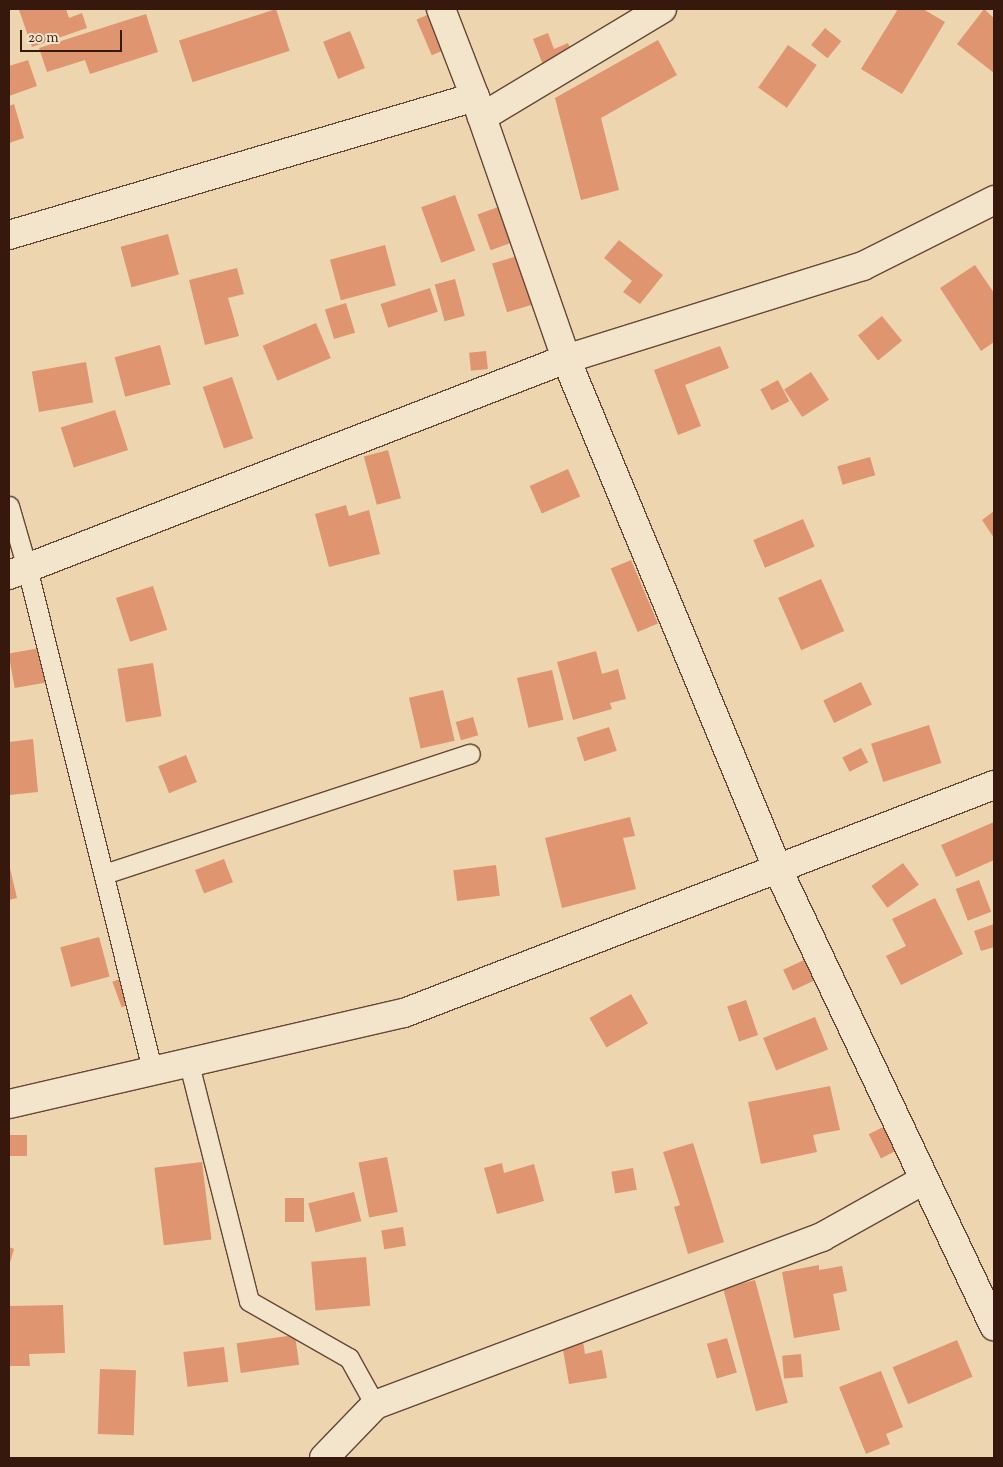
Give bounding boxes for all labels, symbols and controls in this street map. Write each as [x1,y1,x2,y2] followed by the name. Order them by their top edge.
[22,20,125,52] scale bar
[28,28,59,49] text: 20 m

